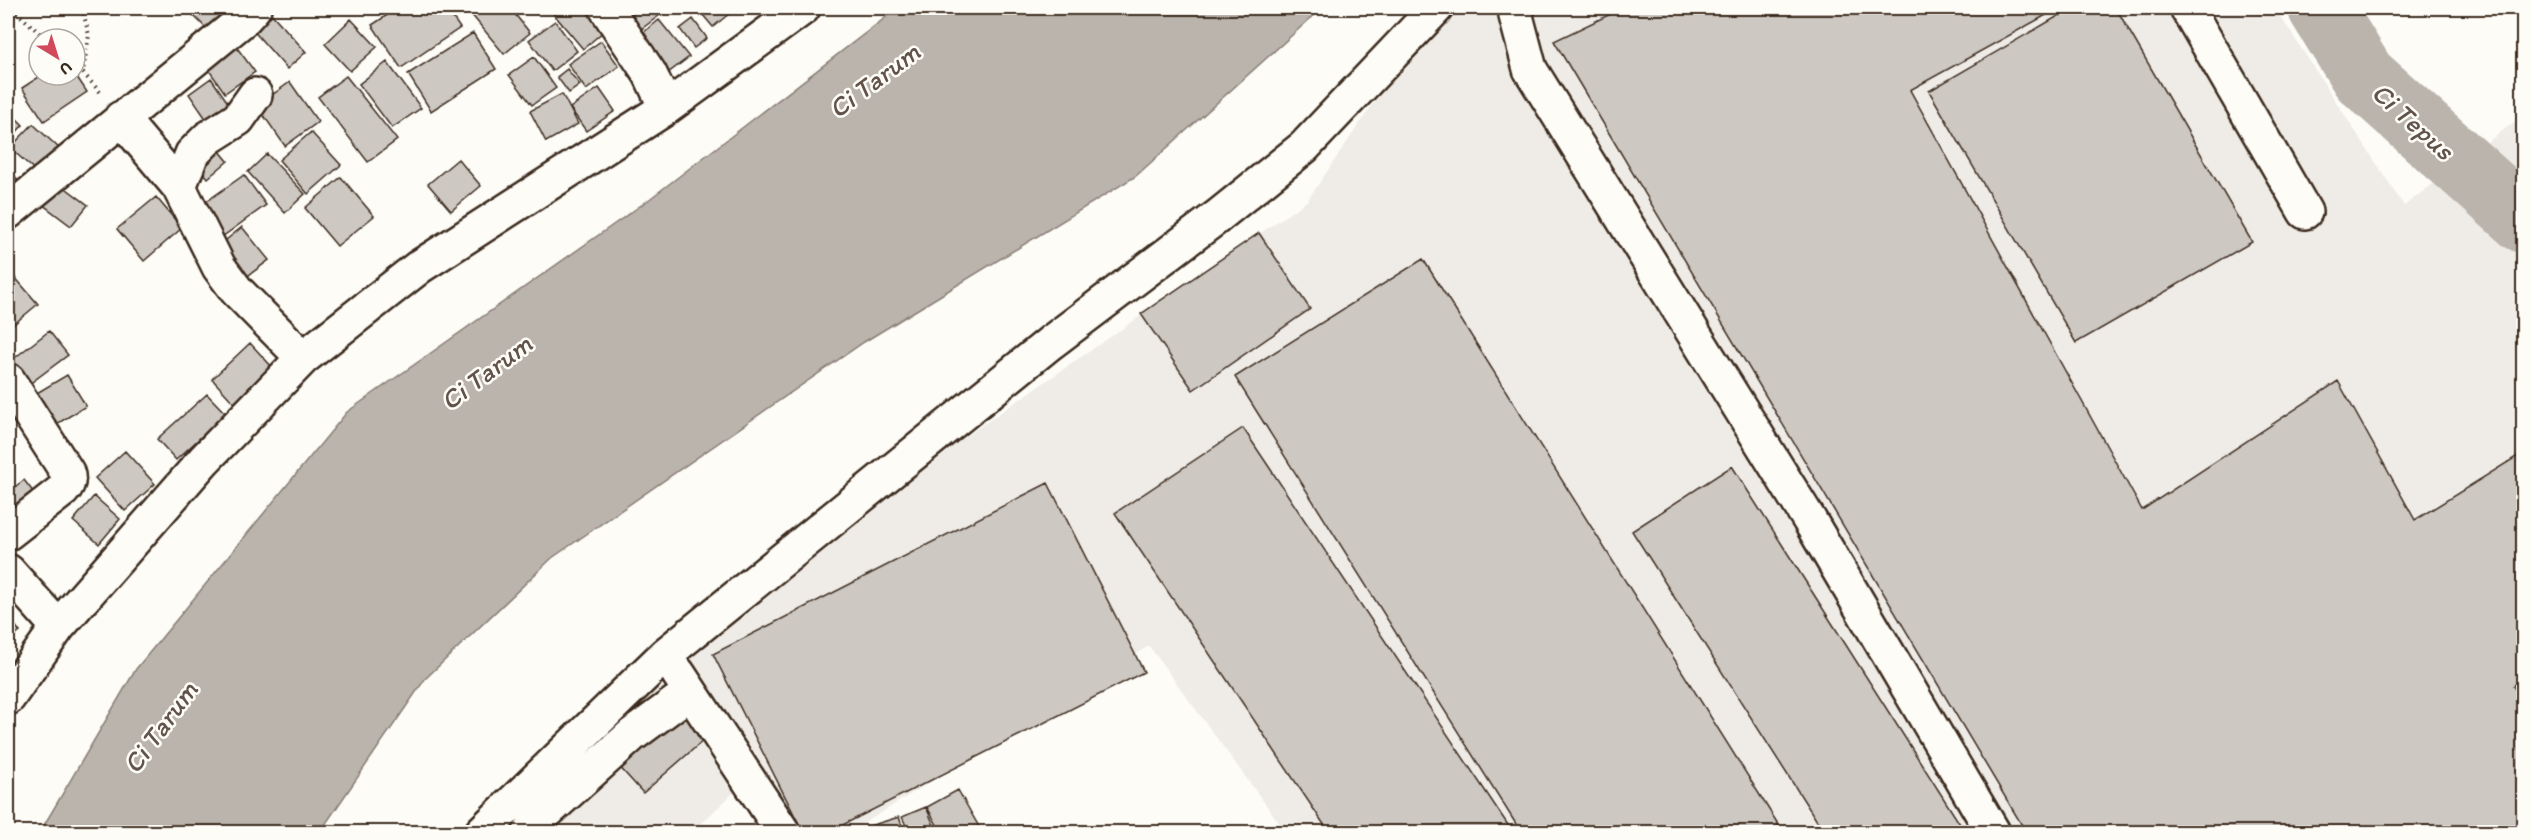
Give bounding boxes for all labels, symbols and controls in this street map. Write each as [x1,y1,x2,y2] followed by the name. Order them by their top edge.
[27,27,87,87] north arrow
[822,35,927,125] water label: Ci Tarum
[56,58,76,79] text: U
[2365,75,2462,167] water label: Ci Tepus
[434,327,539,417] water label: Ci Tarum
[115,674,205,780] water label: Ci Tarum

